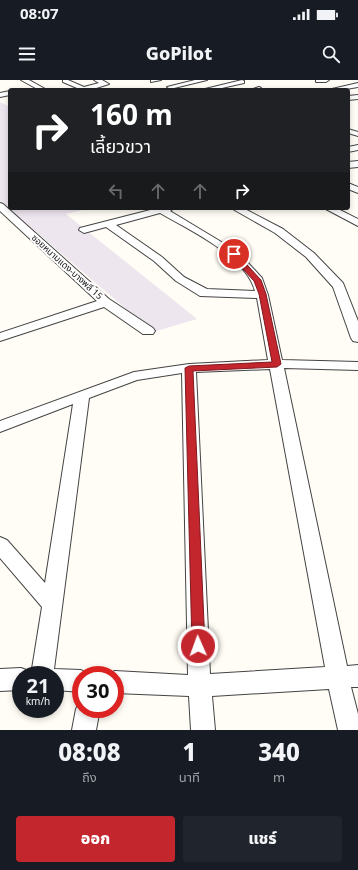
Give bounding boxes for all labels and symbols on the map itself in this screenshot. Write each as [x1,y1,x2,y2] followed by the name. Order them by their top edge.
[28,231,106,303] street label: ซอยหนามแดง-บางพลี 15
[217,237,251,271] pin
[177,625,219,667] position arrow
[72,666,124,718] speed limit sign: 30

